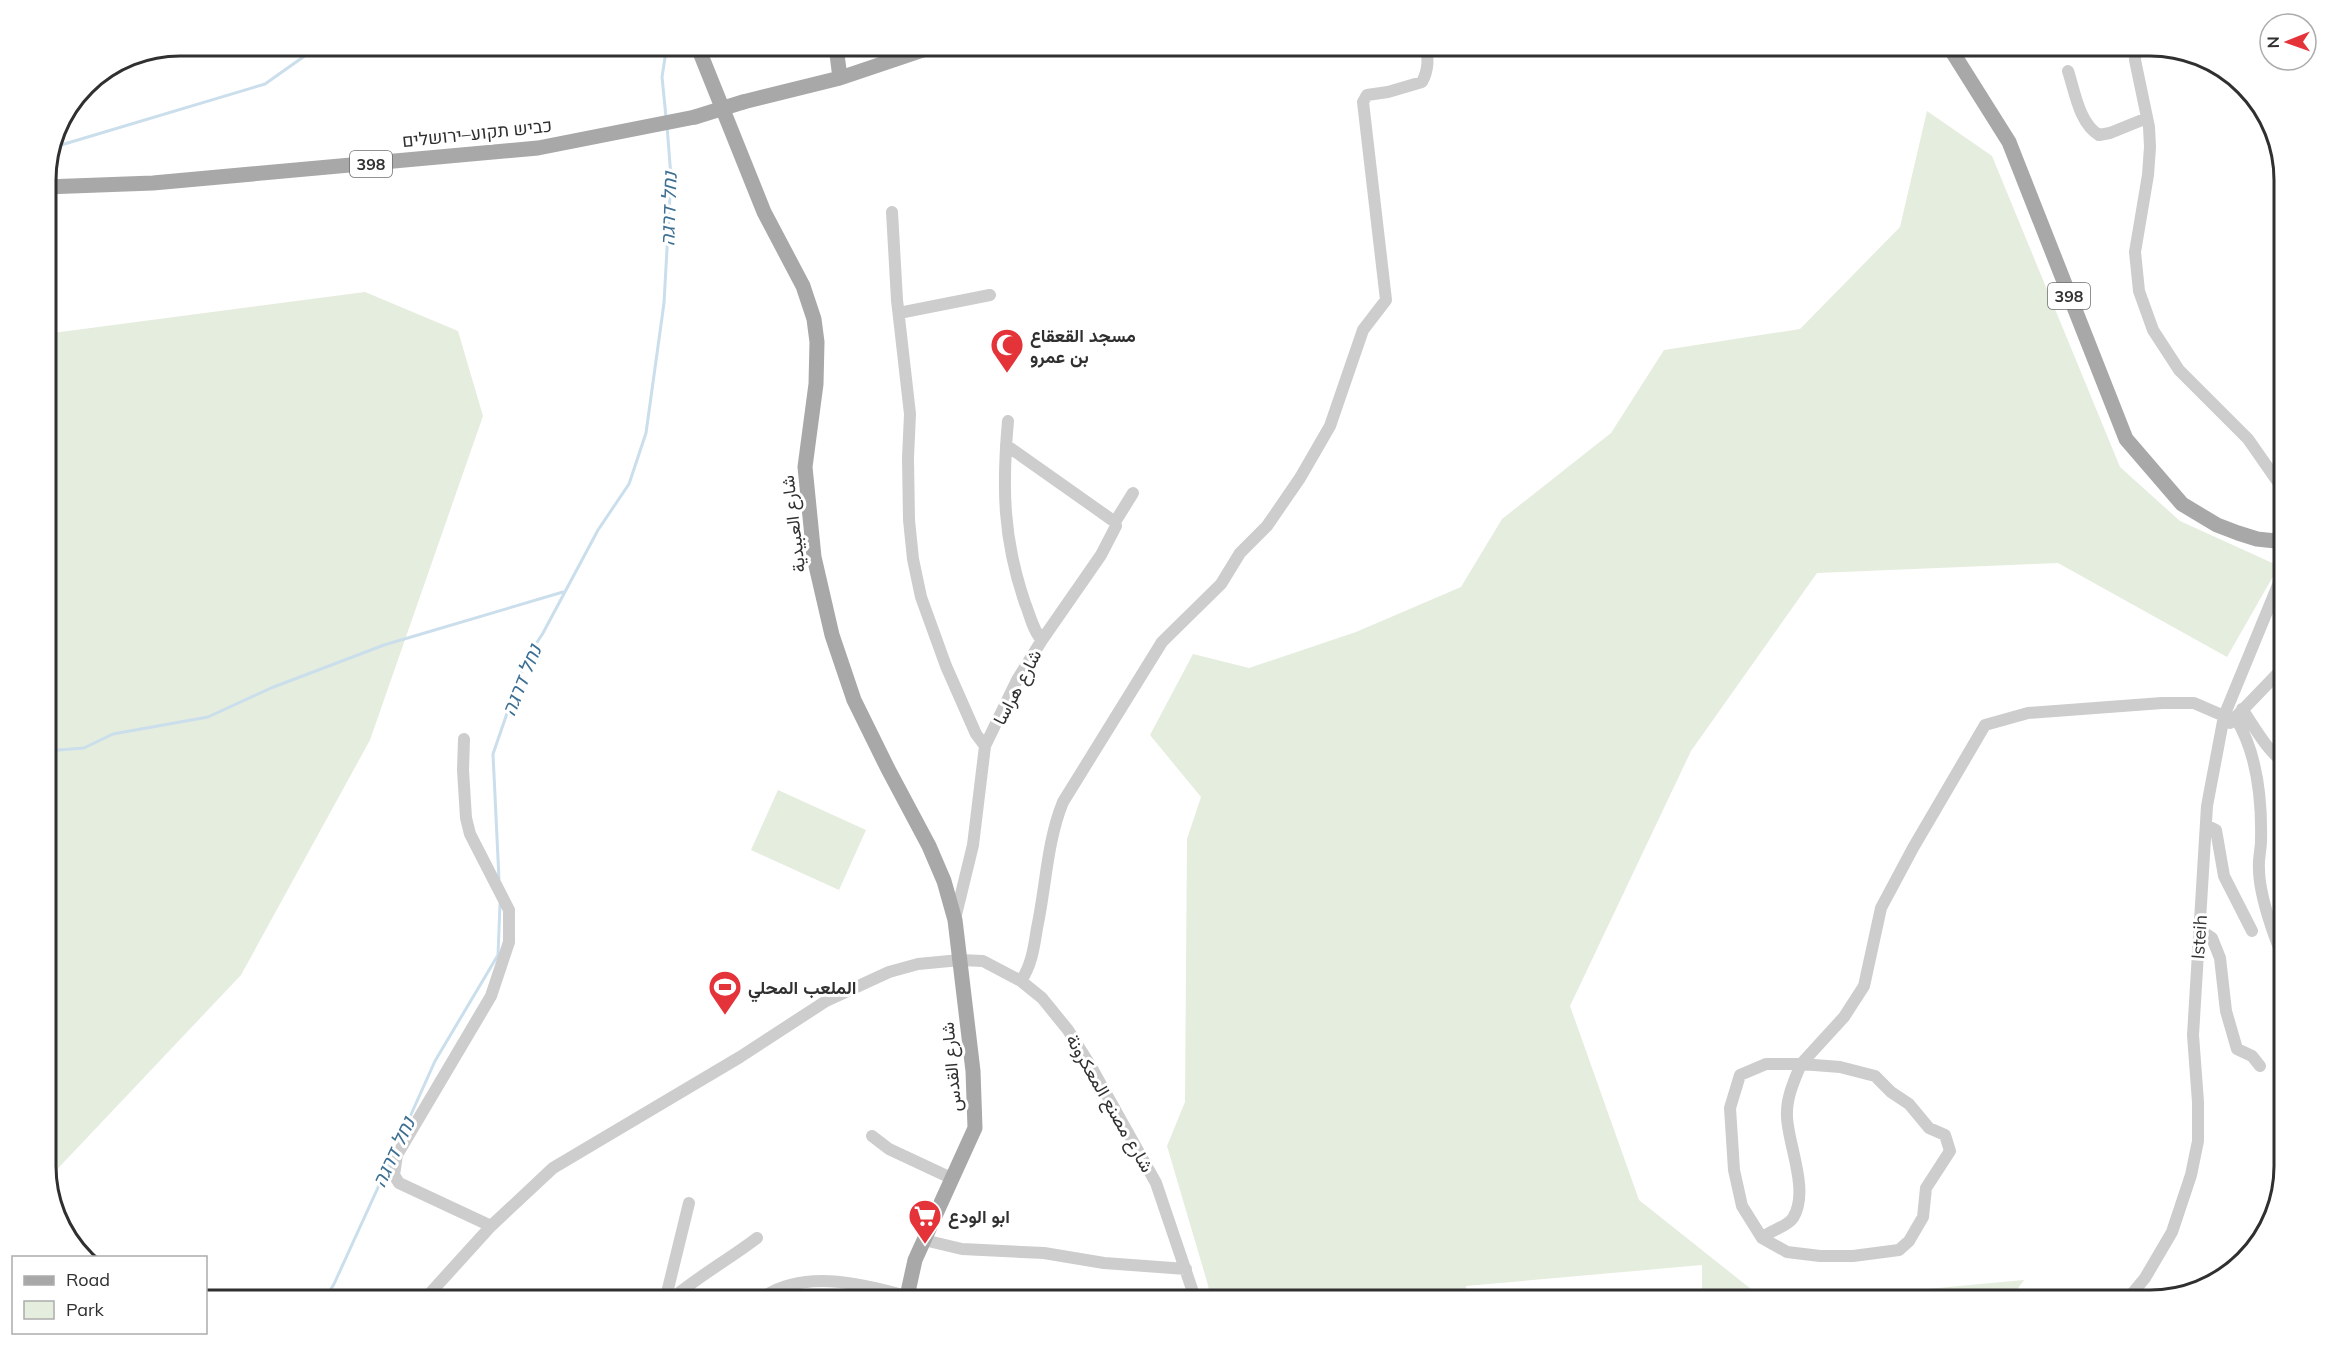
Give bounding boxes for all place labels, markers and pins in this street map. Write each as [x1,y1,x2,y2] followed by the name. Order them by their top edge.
[1030,324,1136,368] place label: مسجد القعقاع بن عمرو
[989,327,1025,374] mosque icon: مسجد القعقاع بن عمرو
[707,969,743,1016] sports icon: الملعب المحلي
[748,976,857,1003] place label: الملعب المحلي
[907,1198,943,1245] supermarket icon: ابو الودع
[948,1205,1010,1229] place label: ابو الودع

